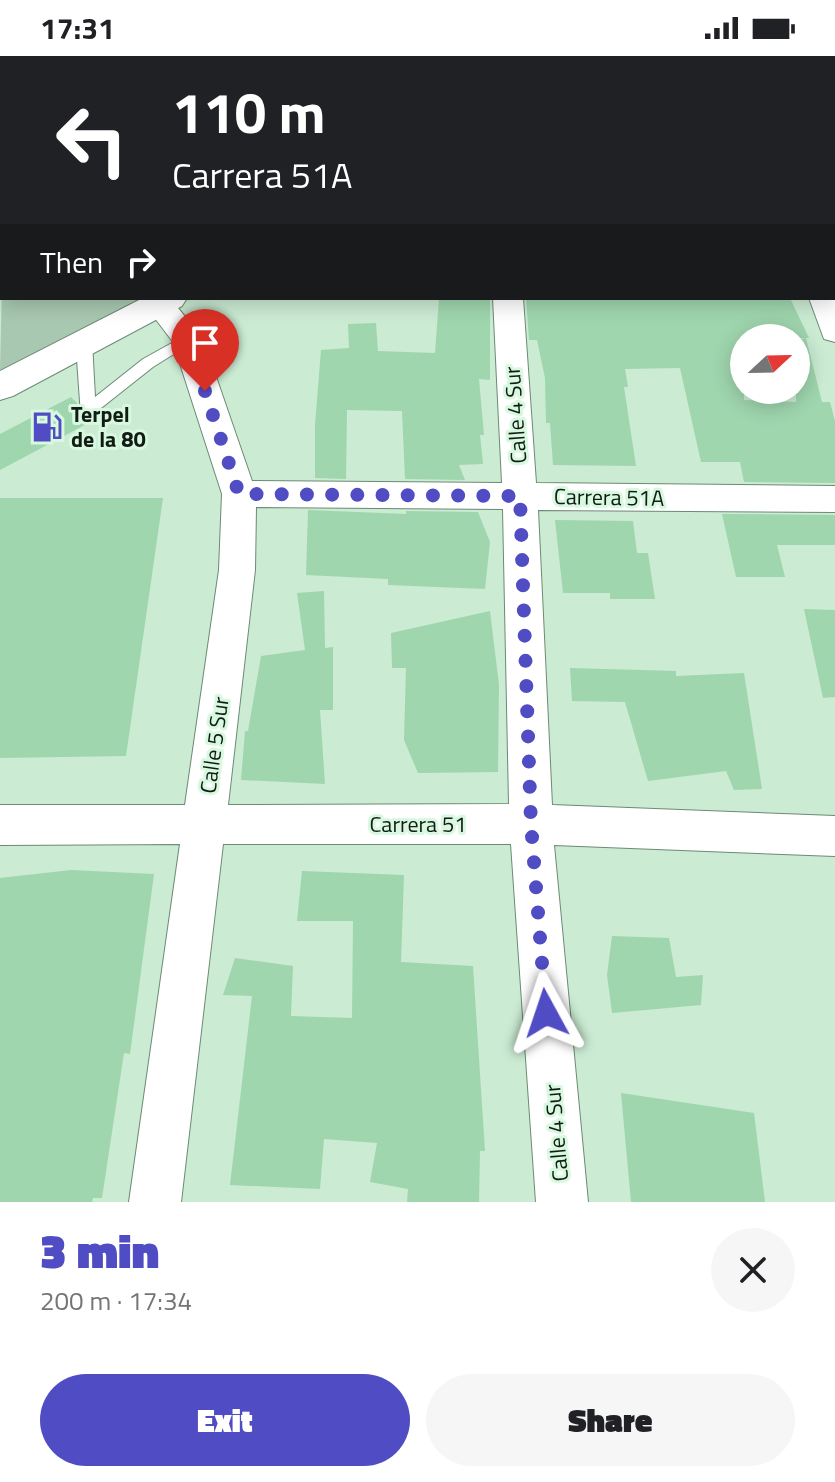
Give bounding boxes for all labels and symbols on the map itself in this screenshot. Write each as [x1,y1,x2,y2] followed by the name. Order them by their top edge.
[171,309,239,391] pin
[730,324,810,404] north arrow
[495,365,535,465] street label: Calle 4 Sur
[71,397,146,456] place label: Terpel de la 80
[30,410,64,444] fuel station icon: Terpel de la 80
[554,479,664,515] street label: Carrera 51A
[190,694,238,796] street label: Calle 5 Sur
[369,807,467,841] street label: Carrera 51
[504,971,588,1055] position arrow
[535,1083,577,1183] street label: Calle 4 Sur

